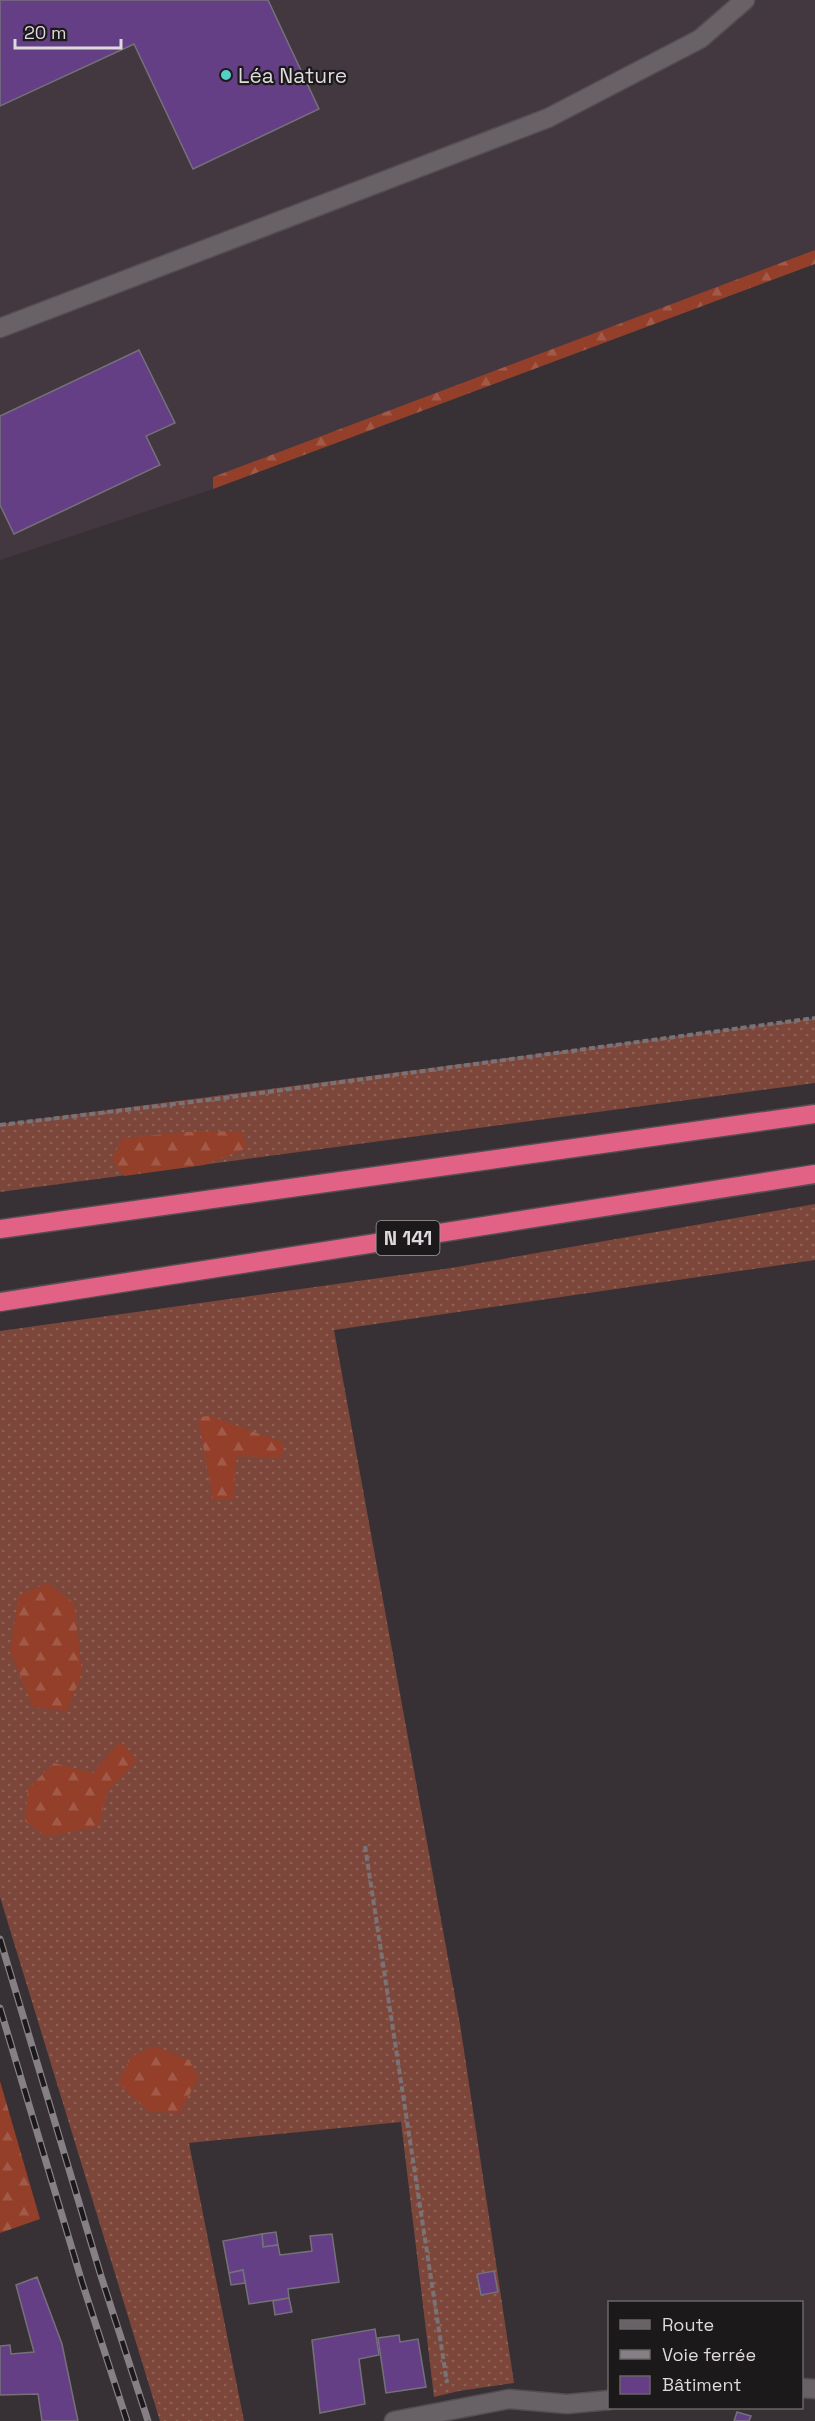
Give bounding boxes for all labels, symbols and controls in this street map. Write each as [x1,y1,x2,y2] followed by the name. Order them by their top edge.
[15,12,122,50] scale bar
[24,21,67,44] text: 20 m
[238,62,347,89] place label: Léa Nature
[219,68,233,82] marker: Léa Nature
[376,1221,440,1255] road number: N 141
[608,2301,803,2409] legend
[662,2313,714,2336] text: Route
[662,2343,756,2366] text: Voie ferrée
[662,2373,742,2396] text: Bâtiment

